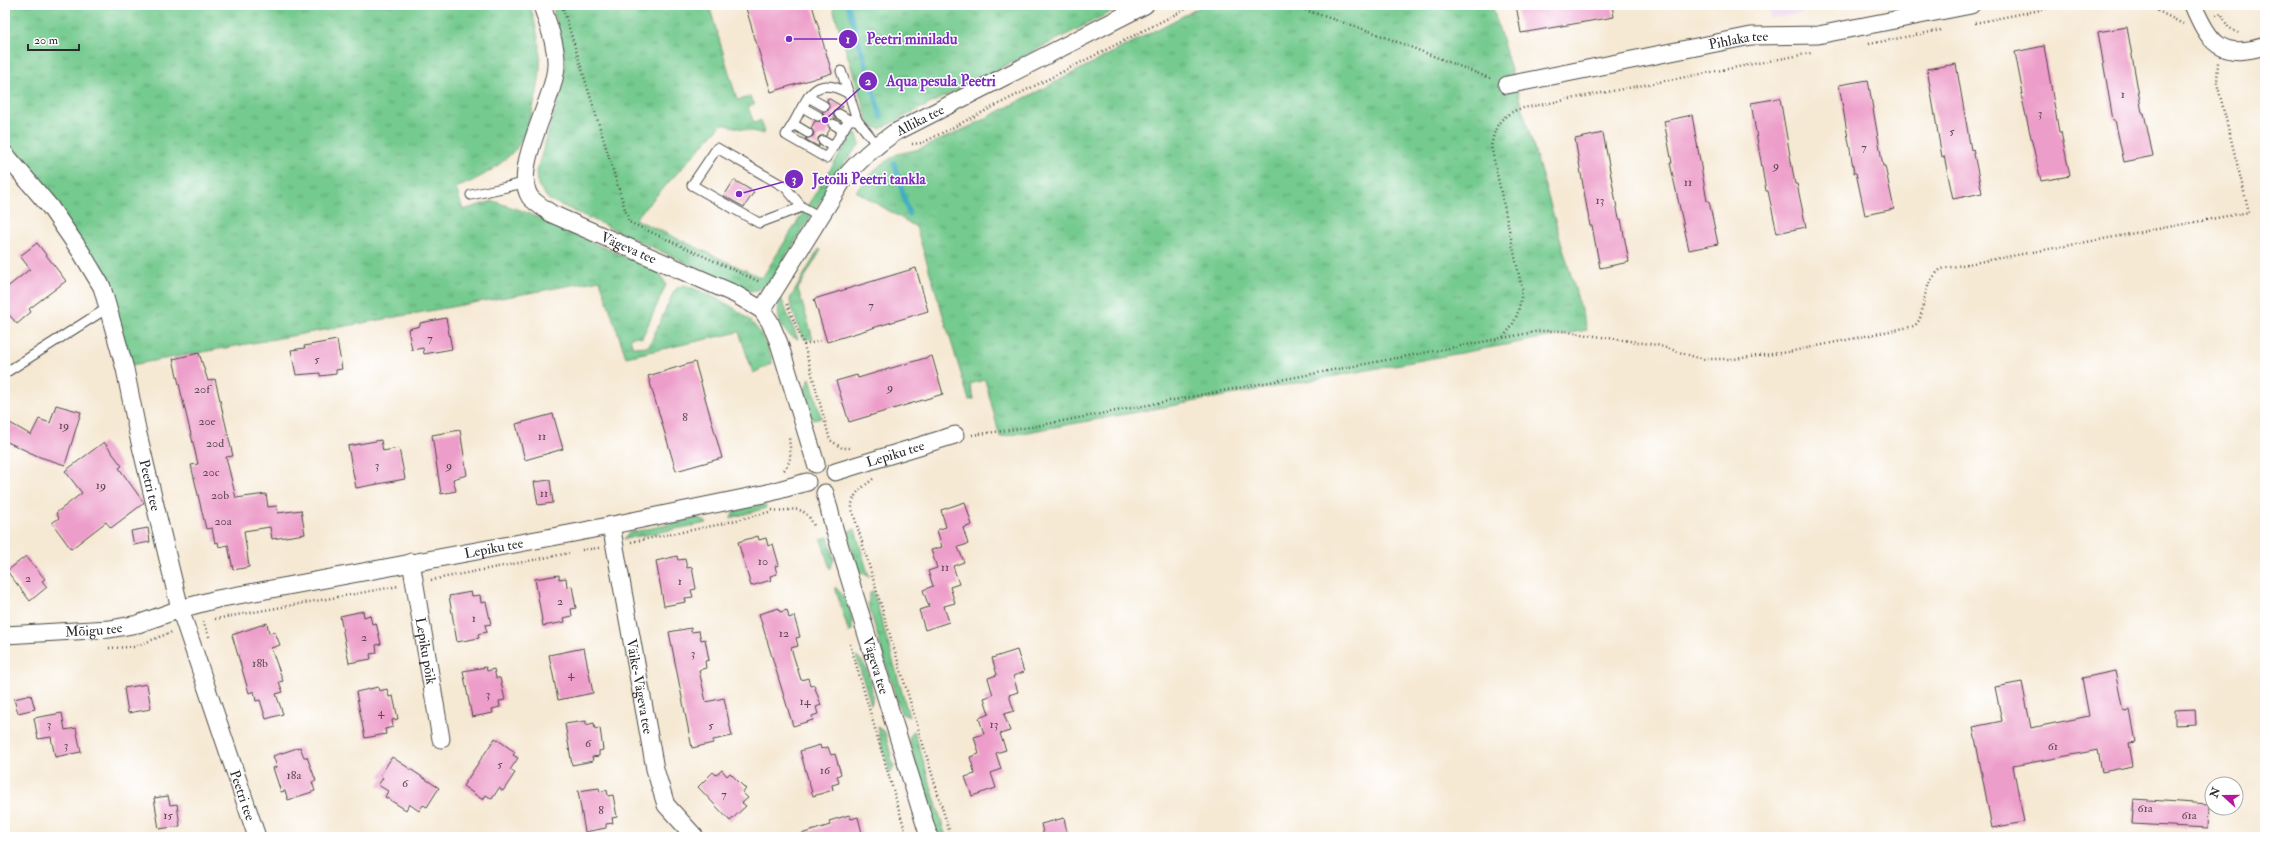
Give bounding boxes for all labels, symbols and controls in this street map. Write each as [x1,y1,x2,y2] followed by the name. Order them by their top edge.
[838,25,965,52] callout: Peetri miniladu
[28,26,79,52] scale bar
[1707,28,1768,53] street label: Pihlaka tee
[866,30,958,49] text: Peetri miniladu
[846,32,850,47] text: 1
[34,33,59,48] text: 20 m
[858,67,1004,94] callout: Aqua pesula Peetri
[885,72,996,92] text: Aqua pesula Peetri
[865,74,871,89] text: 2
[2121,87,2125,102] house number: 1
[893,101,947,140] street label: Allika tee
[2038,106,2042,121] house number: 3
[1949,124,1955,139] house number: 5
[1861,140,1867,155] house number: 7
[1772,158,1779,173] house number: 9
[784,166,933,193] callout: Jetoili Peetri tankla
[811,170,927,190] text: Jetoili Peetri tankla
[792,172,797,187] text: 3
[1684,175,1692,190] house number: 11
[1596,193,1604,208] house number: 13
[598,228,659,268] street label: Vägeva tee
[868,298,874,313] house number: 7
[427,331,433,346] house number: 7
[314,352,320,367] house number: 5
[886,380,893,395] house number: 9
[194,382,212,397] house number: 20f
[682,410,688,425] house number: 8
[198,414,216,429] house number: 20e
[59,418,69,433] house number: 19
[538,429,546,444] house number: 11
[206,436,224,451] house number: 20d
[864,437,927,471] street label: Lepiku tee
[135,458,164,513] street label: Peetri tee
[375,458,379,473] house number: 3
[445,458,452,473] house number: 9
[202,465,220,480] house number: 20c
[96,478,106,493] house number: 19
[540,486,548,501] house number: 11
[211,488,229,503] house number: 20b
[214,514,233,529] house number: 20a
[463,534,525,562] street label: Lepiku tee
[758,554,768,569] house number: 10
[941,560,949,575] house number: 11
[25,571,31,586] house number: 2
[678,574,682,589] house number: 1
[557,594,563,609] house number: 2
[472,611,476,626] house number: 1
[411,616,440,686] street label: Lepiku põik
[65,619,124,641] street label: Mõigu tee
[779,626,789,641] house number: 12
[361,630,367,645] house number: 2
[859,635,893,697] street label: Vägeva tee
[623,638,657,736] street label: Väike-Vägeva tee
[691,646,695,661] house number: 3
[252,656,268,671] house number: 18b
[568,667,575,682] house number: 4
[486,687,490,702] house number: 3
[800,694,811,709] house number: 14
[378,705,385,720] house number: 4
[47,717,51,732] house number: 3
[990,717,998,732] house number: 13
[708,718,714,733] house number: 5
[585,736,592,751] house number: 6
[64,738,68,753] house number: 3
[2048,739,2058,754] house number: 61
[497,757,503,772] house number: 5
[820,763,831,778] house number: 16
[226,768,259,823] street label: Peetri tee
[287,768,302,783] house number: 18a
[402,776,409,791] house number: 6
[2204,776,2244,816] north arrow
[2207,785,2223,800] text: N
[721,787,727,802] house number: 7
[2137,801,2154,816] house number: 61a
[598,803,604,818] house number: 8
[163,808,173,823] house number: 15
[2181,808,2198,823] house number: 61a

